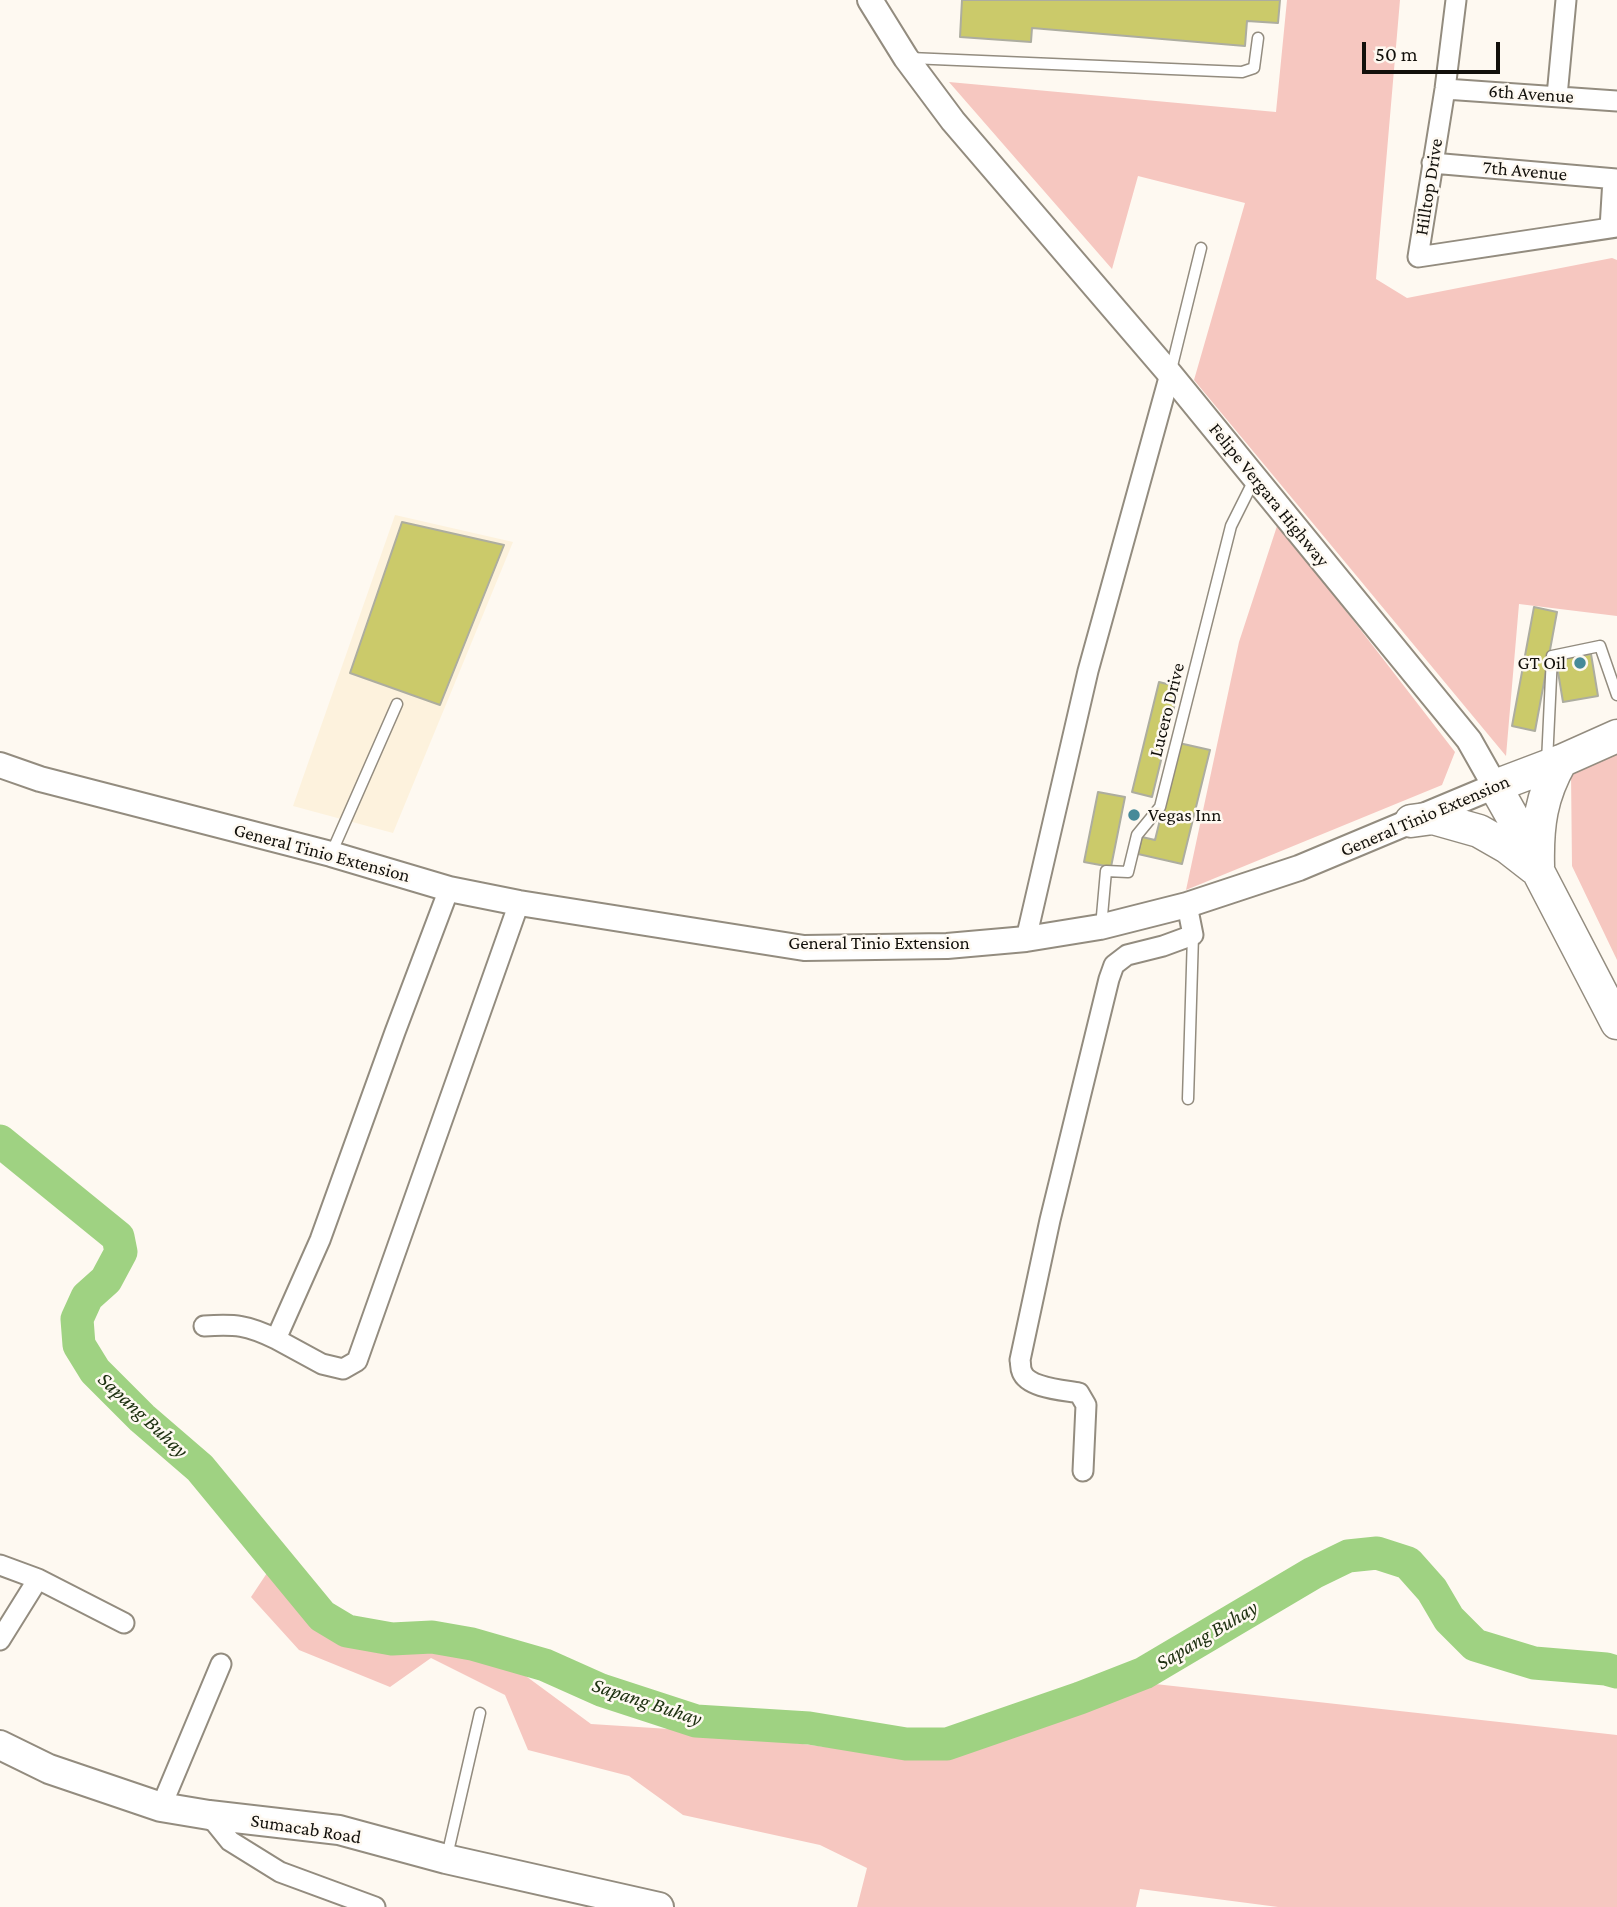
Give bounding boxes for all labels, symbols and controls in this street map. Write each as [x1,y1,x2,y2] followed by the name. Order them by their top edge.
[1365,28,1503,72] scale bar
[1375,42,1418,66] text: 50 m
[1488,80,1574,108] street label: 6th Avenue
[1410,137,1448,237] street label: Hilltop Drive
[1482,156,1568,186] street label: 7th Avenue
[1204,418,1334,572] street label: Felipe Vergara Highway
[1517,652,1566,674] place label: GT Oil
[1572,655,1588,671] marker: GT Oil
[1144,661,1190,759] street label: Lucero Drive
[1337,770,1513,862] street label: General Tinio Extension
[1148,804,1221,826] place label: Vegas Inn
[1126,807,1142,823] marker: Vegas Inn
[231,818,413,888] street label: General Tinio Extension
[788,932,970,954] street label: General Tinio Extension
[93,1367,193,1463] water label: Sapang Buhay
[1152,1595,1262,1675] water label: Sapang Buhay
[589,1672,705,1732] water label: Sapang Buhay
[249,1809,363,1849] street label: Sumacab Road

